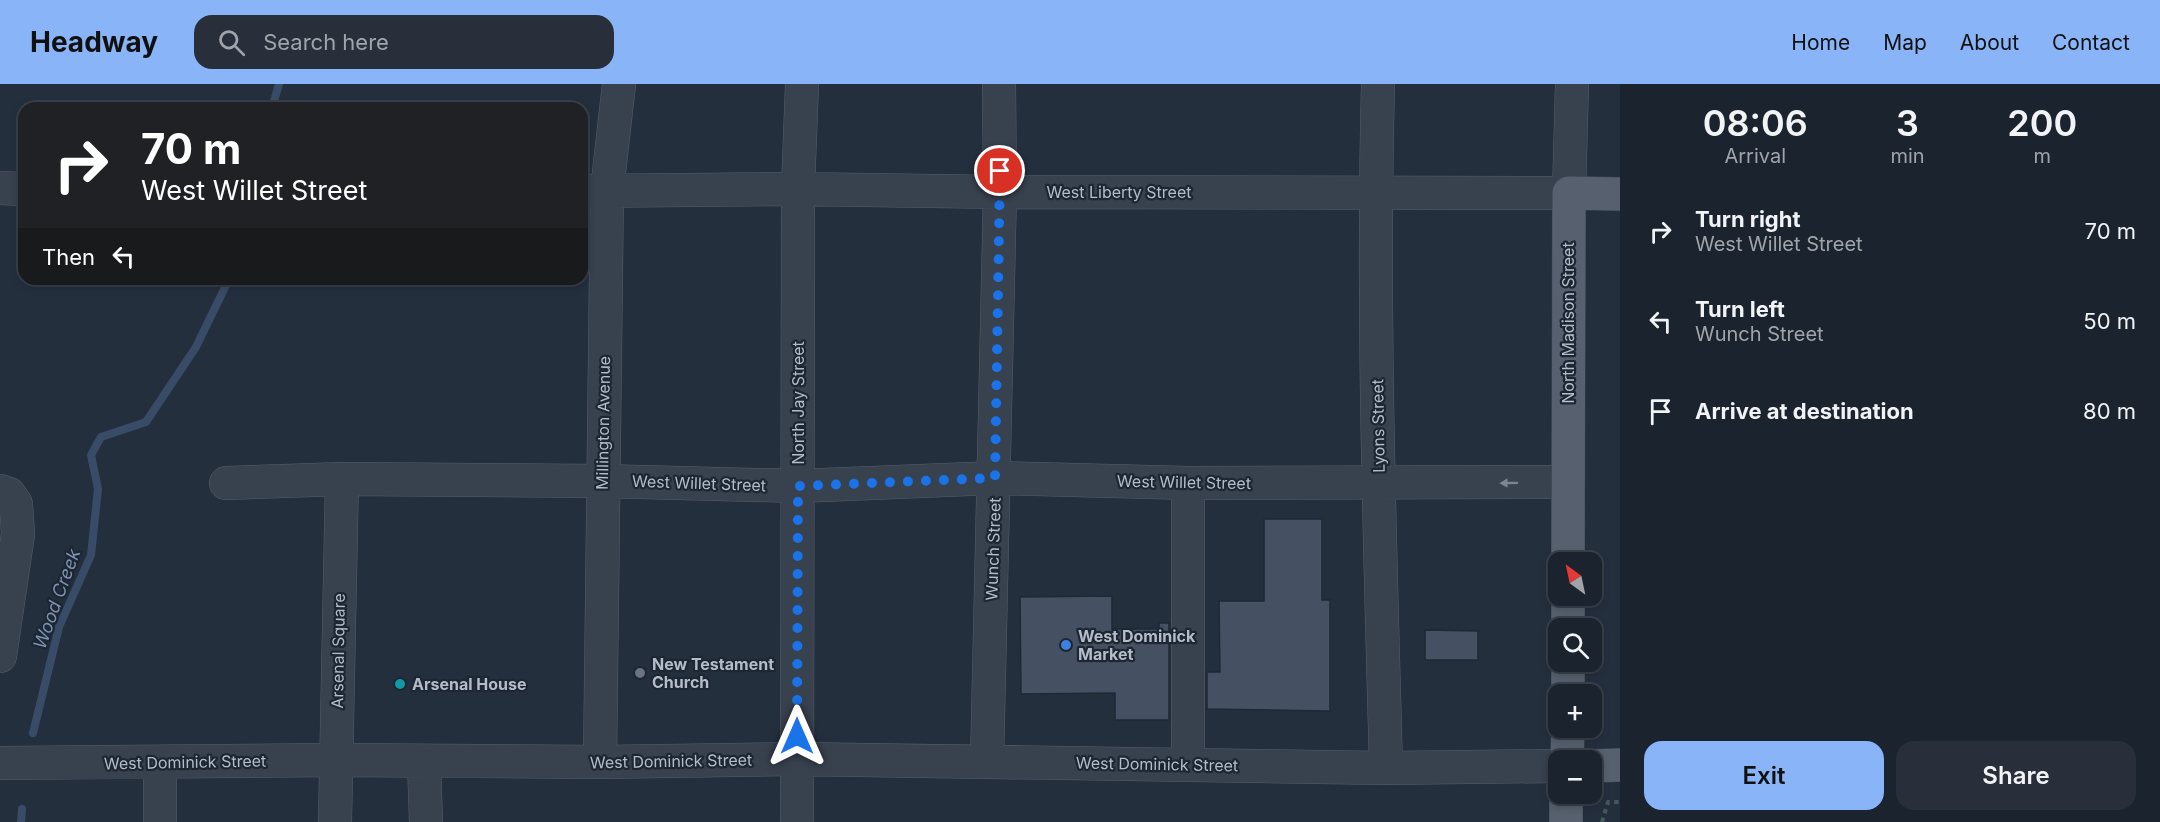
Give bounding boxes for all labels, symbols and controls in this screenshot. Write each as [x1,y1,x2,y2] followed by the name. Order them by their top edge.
[194,15,614,69] search box
[30,25,158,59] text: Headway
[215,26,248,59] icon: search
[263,29,389,55] text: Search here
[1791,30,1850,55] text: Home
[1883,30,1927,55] text: Map
[1960,30,2019,55] text: About
[2052,30,2130,55] text: Contact
[1703,101,1808,145] text: 08:06
[1896,101,1919,145] text: 3
[2007,101,2077,145] text: 200
[141,123,241,174] text: 70 m
[42,126,120,204] icon: right
[1724,144,1786,168] text: Arrival
[1890,144,1925,168] text: min
[2034,144,2051,168] text: m
[974,145,1025,196] pin
[983,154,1016,187] icon: arrive
[141,174,367,207] text: West Willet Street
[1047,182,1191,202] street label: West Liberty Street
[1695,206,1801,232] text: Turn right
[1644,215,1677,248] icon: right
[2085,218,2136,244] text: 70 m
[1695,232,1863,256] text: West Willet Street
[107,240,140,273] icon: left
[1558,242,1578,404] street label: North Madison Street
[42,244,95,270] text: Then
[1695,296,1785,322] text: Turn left
[1644,305,1677,338] icon: left
[2083,308,2136,334] text: 50 m
[1695,322,1824,346] text: Wunch Street
[788,341,808,465] street label: North Jay Street
[592,356,614,490] street label: Millington Avenue
[1367,379,1389,473] street label: Lyons Street
[1644,395,1677,428] icon: arrive
[1695,398,1914,424] text: Arrive at destination
[2083,398,2136,424] text: 80 m
[632,471,766,495] street label: West Willet Street
[1117,471,1251,493] street label: West Willet Street
[1499,478,1518,488] one-way arrow
[981,497,1005,601] street label: Wunch Street
[29,545,85,652] water label: Wood Creek
[1548,552,1602,606] north arrow
[1548,552,1602,804] map controls
[327,593,349,709] street label: Arsenal Square
[1548,618,1602,672] button: search
[1078,626,1196,664] place label: West Dominick Market
[1059,638,1073,652] marker: West Dominick Market
[652,654,774,692] place label: New Testament Church
[633,666,647,680] marker: New Testament Church
[412,674,527,694] place label: Arsenal House
[393,677,407,691] marker: Arsenal House
[1548,684,1602,738] button: +
[765,704,829,768] position arrow
[1644,741,1884,810] button: Exit
[1896,741,2136,810] button: Share
[590,750,752,772] street label: West Dominick Street
[1548,750,1602,804] button: −
[104,751,266,773] street label: West Dominick Street
[1076,753,1238,775] street label: West Dominick Street

